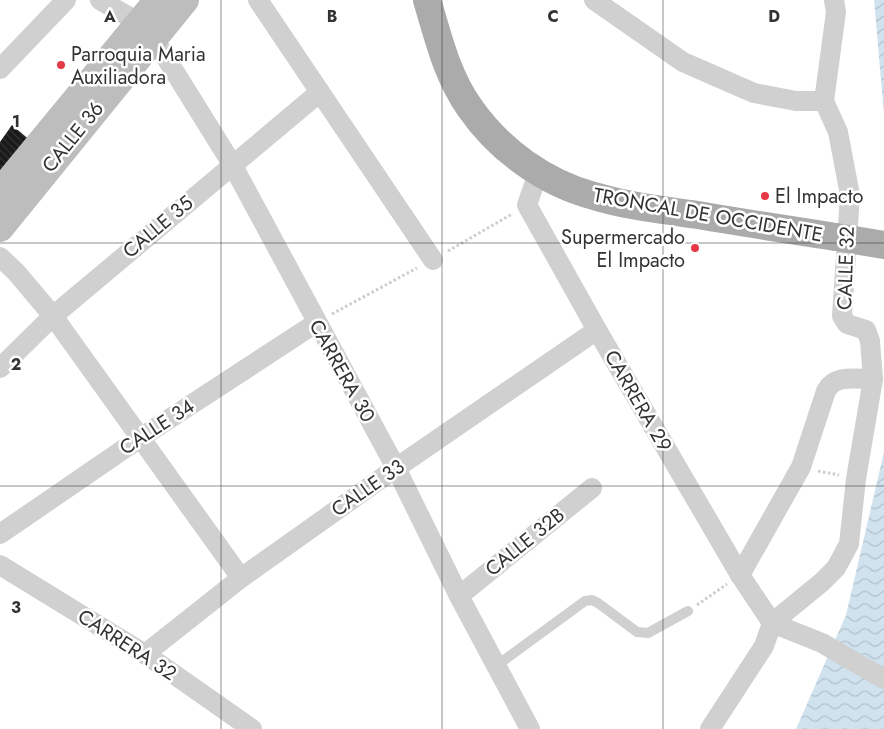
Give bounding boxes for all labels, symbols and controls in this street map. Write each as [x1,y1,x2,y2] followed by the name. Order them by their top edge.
[103,5,116,28] text: A
[327,5,337,28] text: B
[547,5,559,28] text: C
[768,5,780,28] text: D
[71,40,206,92] place label: Parroquia Maria Auxiliadora
[55,59,67,71] marker: Parroquia Maria Auxiliadora
[35,95,111,179] street label: CALLE 36
[12,110,20,133] text: 1
[591,181,825,249] street label: TRONCAL DE OCCIDENTE
[775,182,863,211] place label: El Impacto
[117,189,199,265] street label: CALLE 35
[759,190,771,202] marker: El Impacto
[561,223,685,275] place label: Supermercado El Impacto
[830,226,862,310] street label: CALLE 32
[689,242,701,254] marker: Supermercado El Impacto
[302,314,382,428] street label: CARRERA 30
[597,345,679,457] street label: CARRERA 29
[11,353,21,376] text: 2
[114,392,200,462] street label: CALLE 34
[326,452,411,524] street label: CALLE 33
[479,501,571,583] street label: CALLE 32B
[11,596,21,619] text: 3
[72,602,182,688] street label: CARRERA 32

